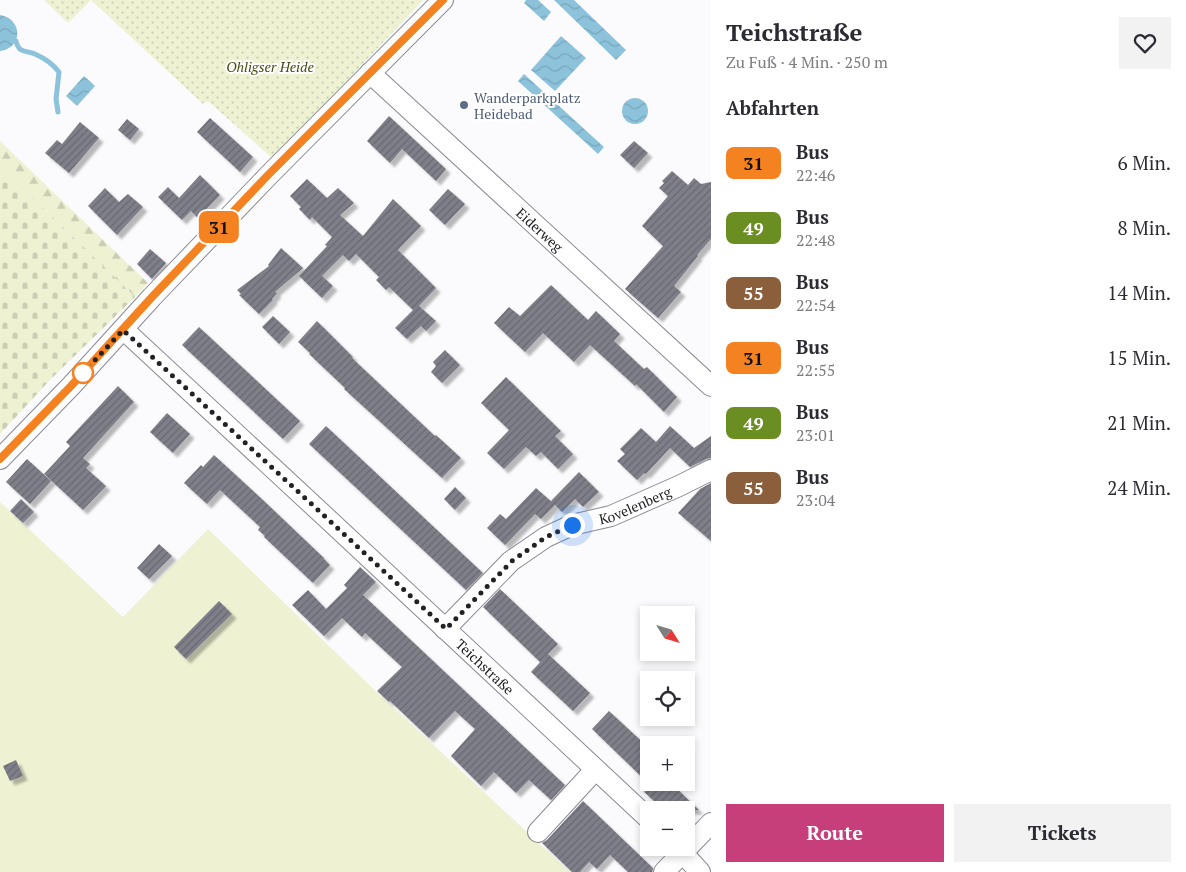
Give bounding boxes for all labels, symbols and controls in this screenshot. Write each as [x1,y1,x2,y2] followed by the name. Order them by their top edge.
[726,16,862,48] text: Teichstraße
[1119,17,1171,69] button: heart
[726,51,888,73] text: Zu Fuß · 4 Min. · 250 m
[226,57,314,76] park label: Ohligser Heide
[474,88,581,123] place label: Wanderparkplatz Heidebad
[726,95,819,120] text: Abfahrten
[458,99,470,111] marker: Wanderparkplatz Heidebad
[796,139,829,164] text: Bus
[1117,150,1171,175] text: 6 Min.
[743,151,764,175] text: 31
[796,164,835,186] text: 22:46
[513,203,568,256] street label: Eiderweg
[796,204,829,229] text: Bus
[196,211,242,243] line badge: 31
[209,215,229,239] text: 31
[1117,215,1171,240] text: 8 Min.
[743,216,764,240] text: 49
[796,229,835,251] text: 22:48
[796,269,829,294] text: Bus
[1107,280,1171,305] text: 14 Min.
[743,281,764,305] text: 55
[796,294,835,316] text: 22:54
[796,334,829,359] text: Bus
[1107,345,1171,370] text: 15 Min.
[743,346,764,370] text: 31
[796,359,835,381] text: 22:55
[72,362,94,384] unlabelled marker
[796,399,829,424] text: Bus
[1107,410,1171,435] text: 21 Min.
[743,411,764,435] text: 49
[796,424,835,446] text: 23:01
[796,464,829,489] text: Bus
[1107,475,1171,500] text: 24 Min.
[743,476,764,500] text: 55
[597,481,674,528] street label: Kovelenberg
[796,489,835,511] text: 23:04
[560,513,585,538] your location
[640,606,695,661] north arrow
[640,606,695,856] map controls
[452,634,519,698] street label: Teichstraße
[640,671,695,726] button: locate
[640,736,695,791] button: +
[640,801,695,856] button: −
[726,804,944,862] button: Route
[954,804,1171,862] button: Tickets

